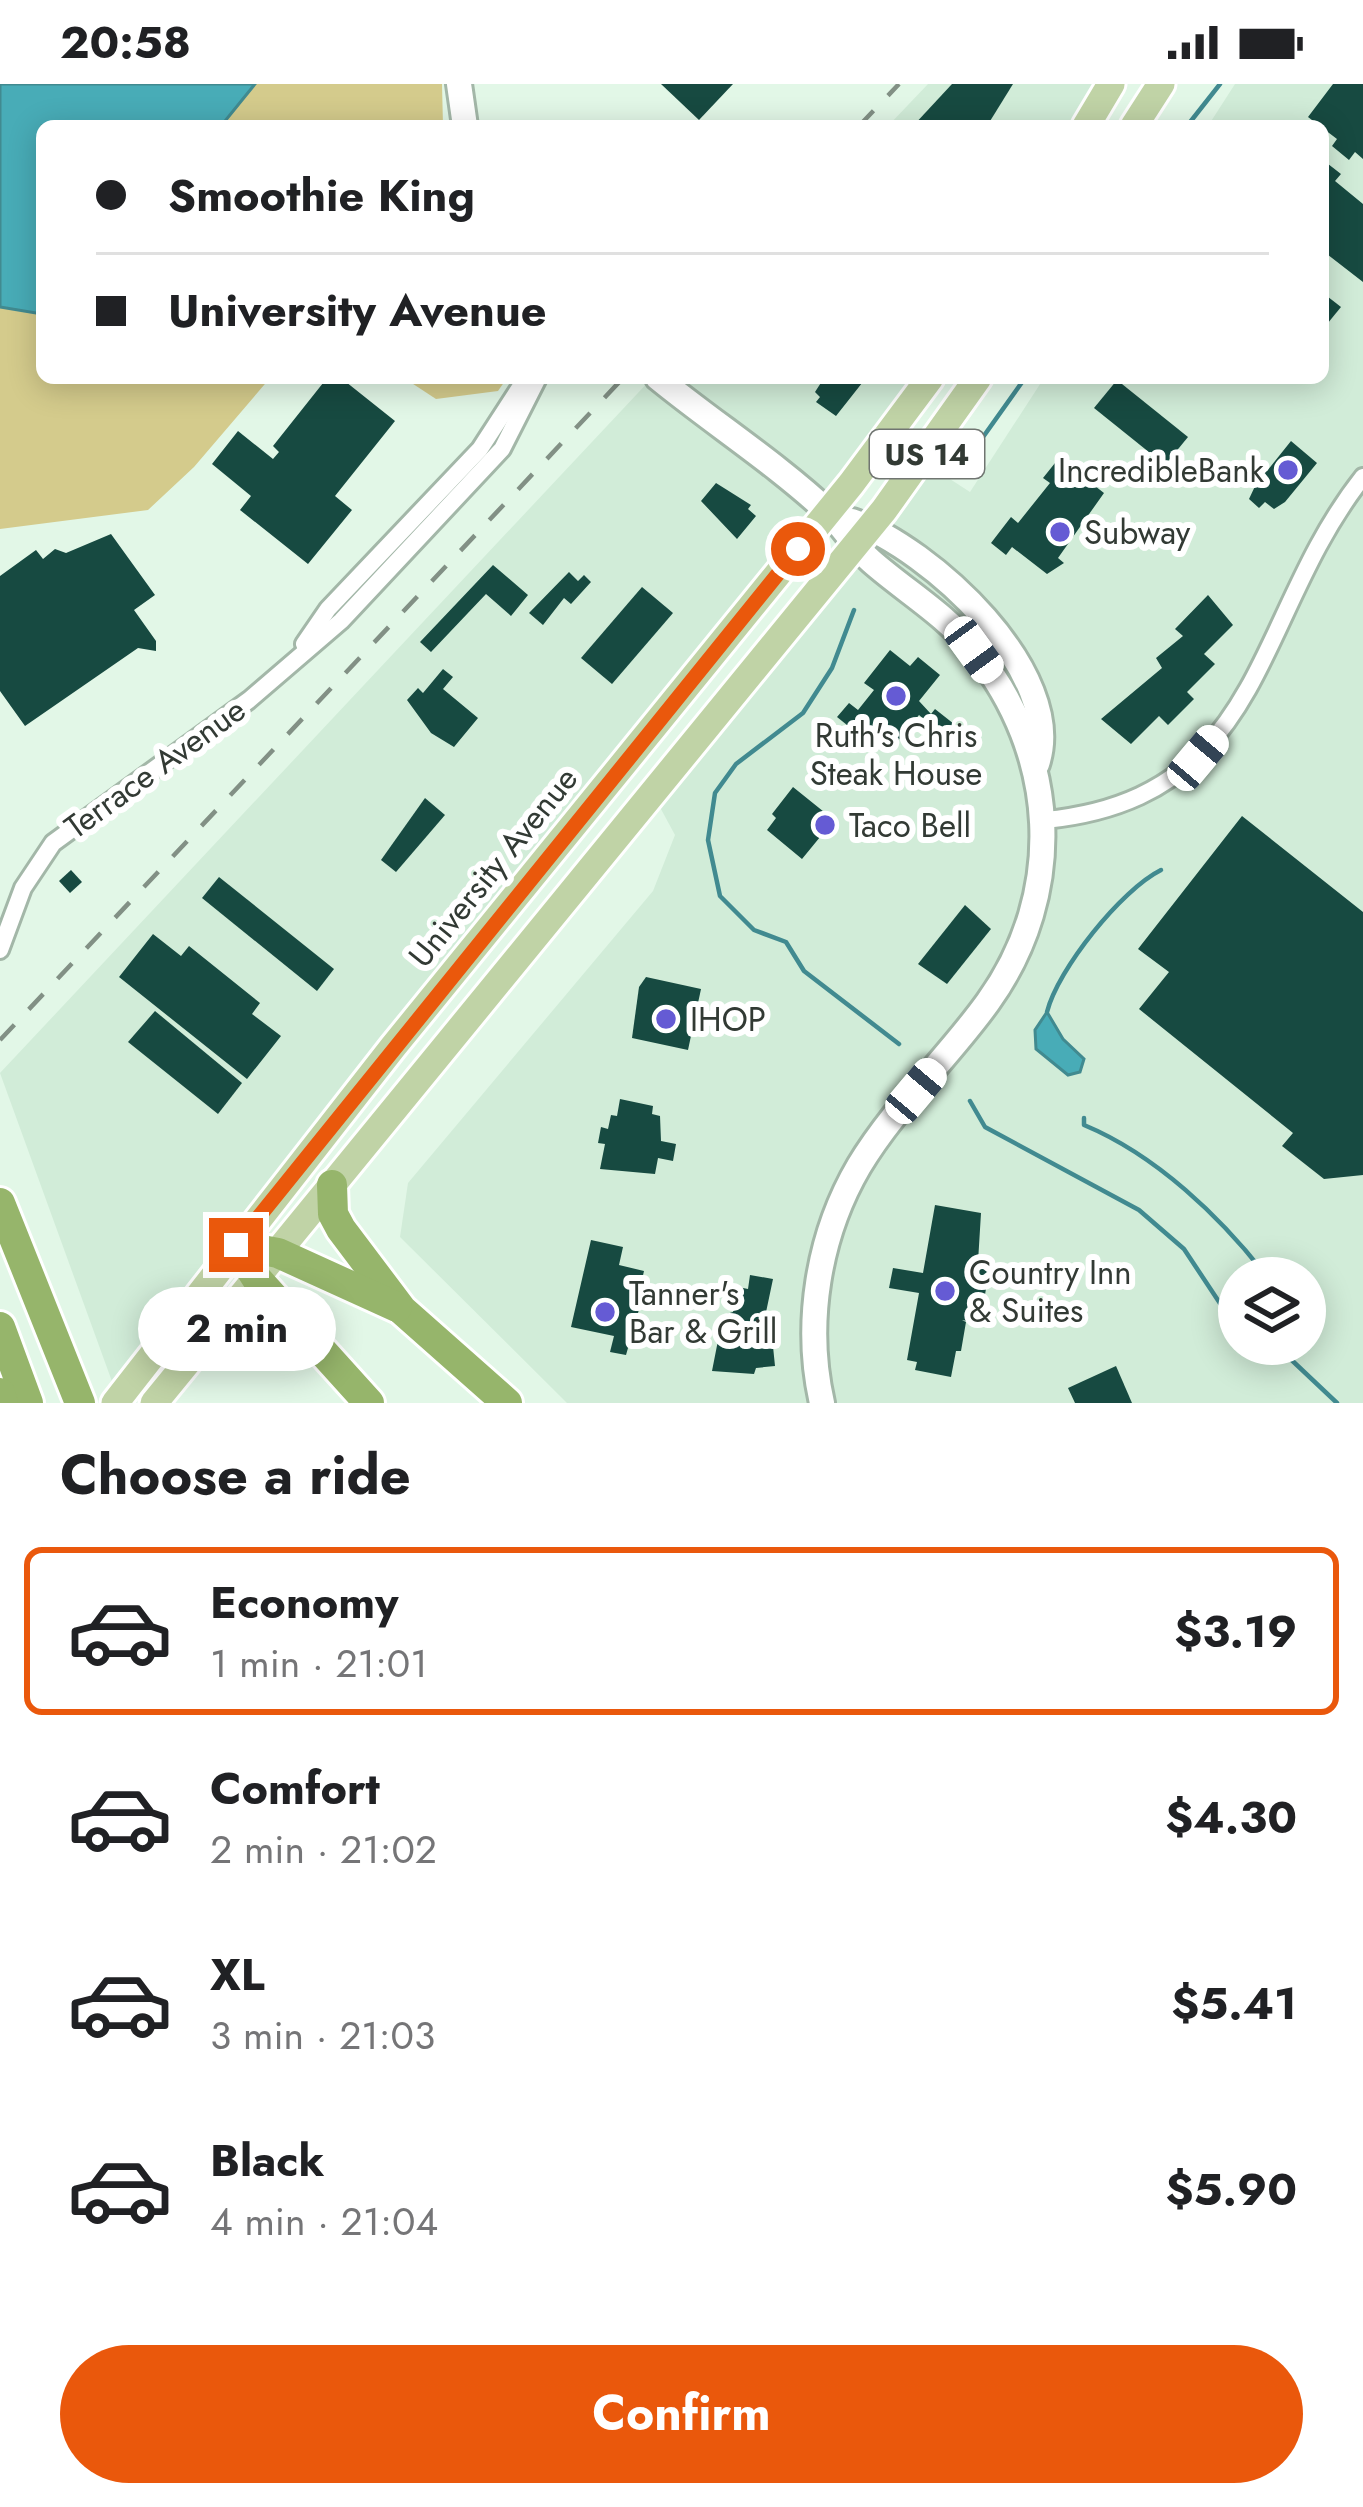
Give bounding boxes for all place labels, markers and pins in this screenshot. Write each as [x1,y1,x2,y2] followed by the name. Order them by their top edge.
[1058,447,1264,494] place label: IncredibleBank
[1275,457,1301,483] marker: IncredibleBank
[1084,509,1191,556] place label: Subway
[1047,519,1073,545] marker: Subway
[883,683,909,709] marker: Ruth's Chris Steak House
[810,712,982,797] place label: Ruth's Chris Steak House
[849,802,971,849] place label: Taco Bell
[812,812,838,838] marker: Taco Bell
[690,996,766,1043] place label: IHOP
[653,1006,679,1032] marker: IHOP
[969,1249,1132,1334] place label: Country Inn & Suites
[629,1270,777,1355] place label: Tanner's Bar & Grill
[932,1278,958,1304] marker: Country Inn & Suites
[592,1299,618,1325] marker: Tanner's Bar & Grill

